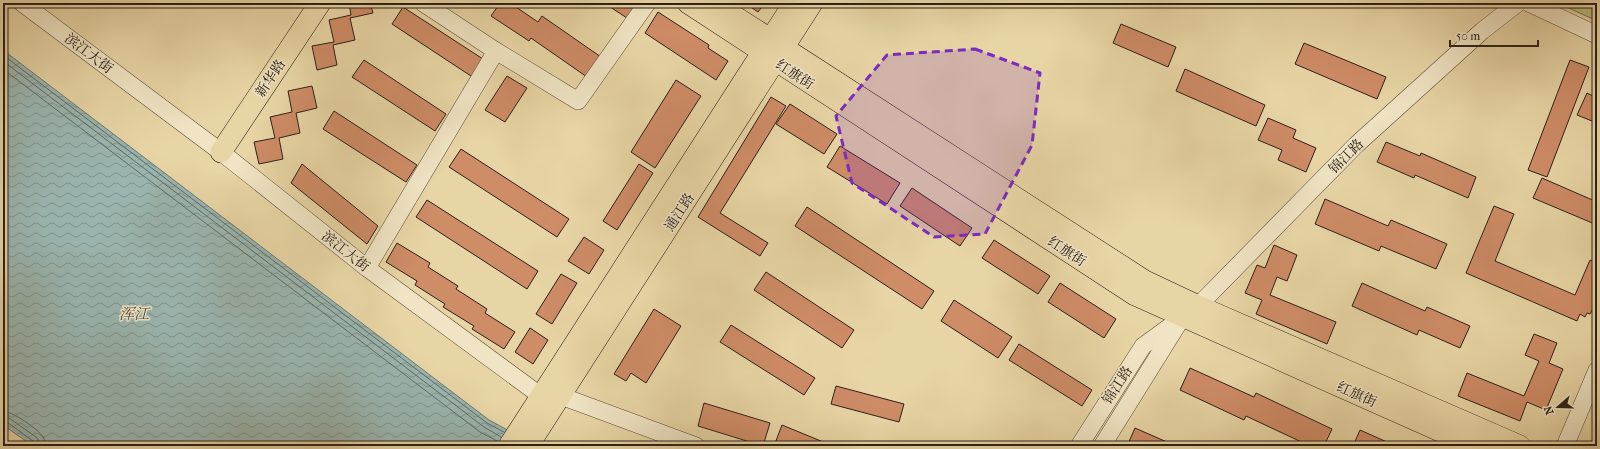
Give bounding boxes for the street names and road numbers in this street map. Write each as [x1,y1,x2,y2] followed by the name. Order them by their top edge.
[61,30,116,77] street label: 滨江大街
[252,56,289,100] street label: 新华路
[772,56,817,93] street label: 红旗街
[1325,135,1367,177] street label: 锦江路
[661,190,698,235] street label: 通江路
[318,227,373,275] street label: 滨江大街
[1044,233,1089,270] street label: 红旗街
[1099,363,1136,408] street label: 锦江路
[1334,378,1379,411] street label: 红旗街

